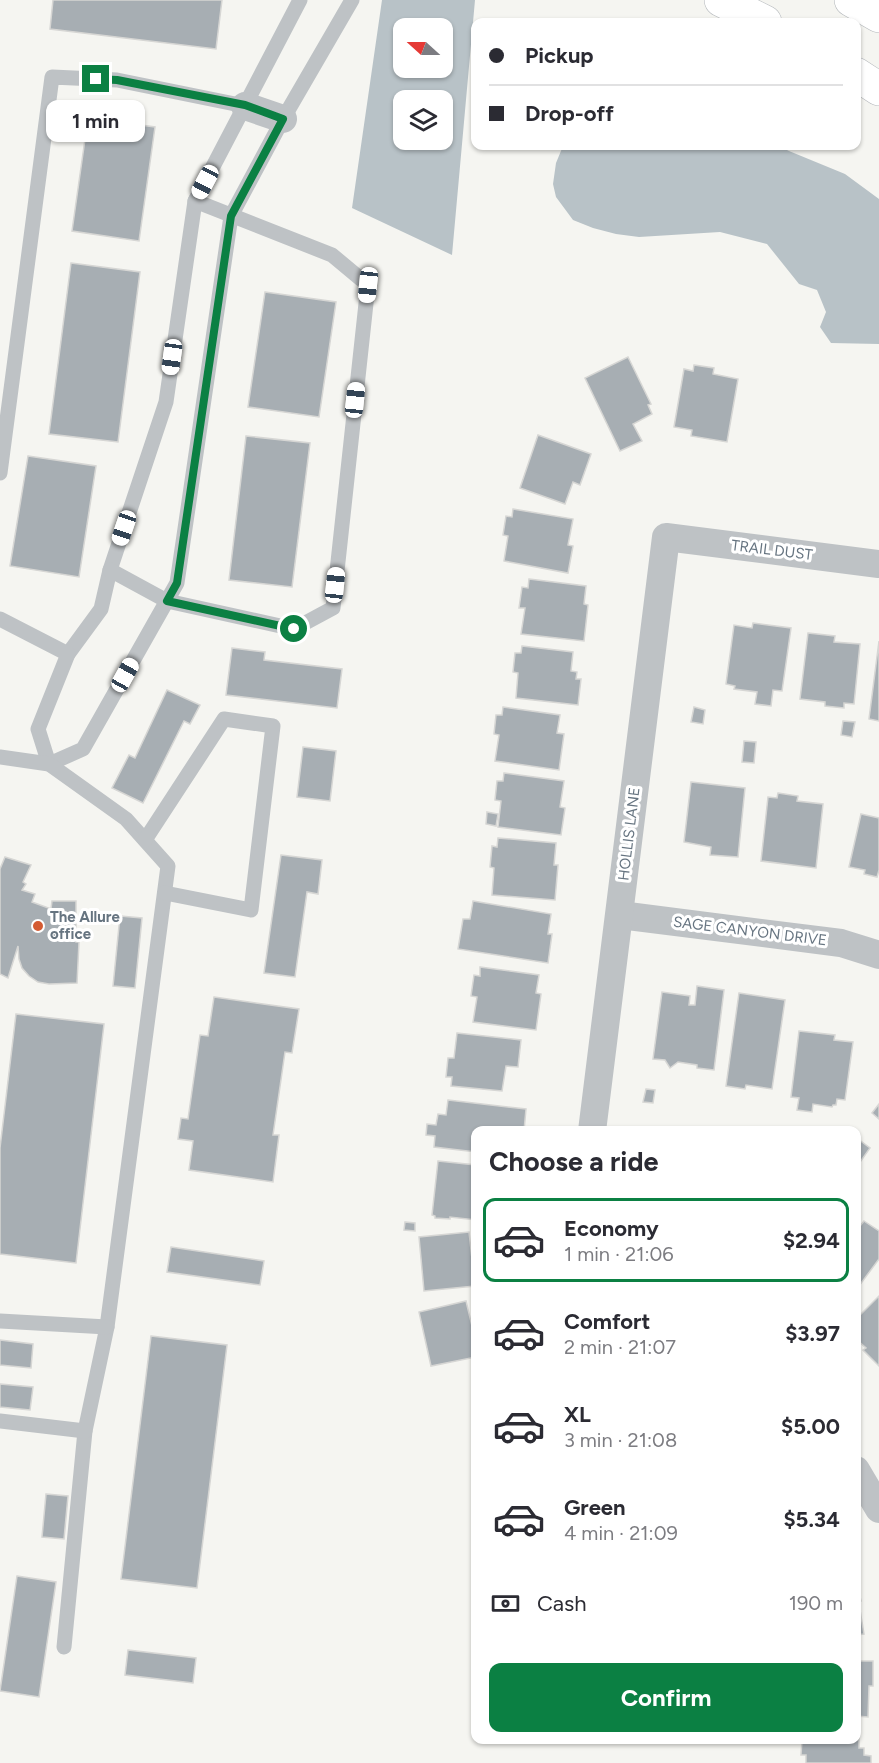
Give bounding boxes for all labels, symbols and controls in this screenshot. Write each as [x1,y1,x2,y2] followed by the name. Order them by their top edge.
[393,18,453,78] north arrow
[393,18,453,150] map controls
[525,42,594,69] text: Pickup
[82,65,109,92] route end
[393,90,453,150] button: layers
[46,100,146,142] callout: 1 min
[525,100,614,127] text: Drop-off
[72,109,119,133] text: 1 min
[189,162,221,202] car
[357,266,379,304] car
[161,338,183,376] car
[344,381,366,419] car
[110,508,138,548] car
[730,536,814,564] street label: TRAIL DUST
[324,566,346,604] car
[280,615,307,642] route start
[108,655,142,695] car
[614,786,644,882] street label: HOLLIS LANE
[50,908,120,943] place label: The Allure office
[672,913,828,949] street label: SAGE CANYON DRIVE
[31,919,45,933] marker: The Allure office
[489,1145,658,1178] text: Choose a ride
[492,1213,546,1267] icon: car
[564,1215,659,1242] text: Economy
[783,1227,840,1254] text: $2.94
[564,1242,674,1266] text: 1 min · 21:06
[492,1306,546,1360] icon: car
[564,1308,650,1335] text: Comfort
[785,1320,840,1347] text: $3.97
[564,1335,676,1359] text: 2 min · 21:07
[492,1399,546,1453] icon: car
[564,1401,591,1428] text: XL
[781,1413,840,1440] text: $5.00
[564,1428,677,1452] text: 3 min · 21:08
[492,1492,546,1546] icon: car
[564,1494,626,1521] text: Green
[783,1506,840,1533] text: $5.34
[564,1521,678,1545] text: 4 min · 21:09
[489,1587,522,1620] icon: cash
[537,1590,587,1617] text: Cash
[789,1591,843,1615] text: 190 m
[489,1663,843,1732] button: Confirm

